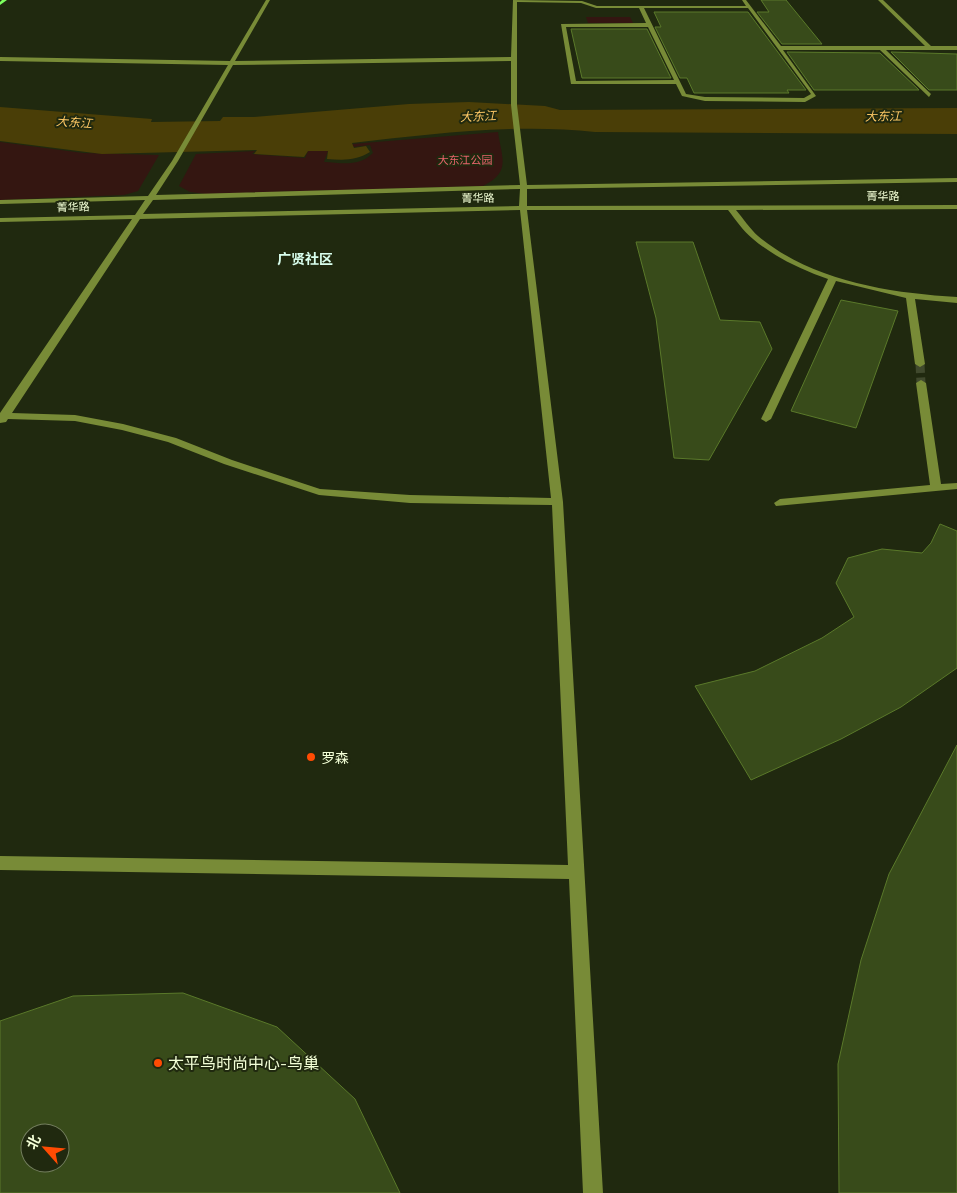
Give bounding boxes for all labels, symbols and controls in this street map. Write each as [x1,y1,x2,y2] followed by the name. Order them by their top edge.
[460,106,498,126] water label: 大东江
[865,106,903,126] water label: 大东江
[55,111,95,133] water label: 大东江
[438,152,493,168] park label: 大东江公园
[867,188,900,204] street label: 菁华路
[461,190,495,206] street label: 菁华路
[56,198,90,216] street label: 菁华路
[277,248,333,269] district label: 广贤社区
[321,747,349,768] place label: 罗森
[305,751,317,763] marker: 罗森
[168,1051,319,1075] place label: 太平鸟时尚中心-鸟巢
[152,1057,164,1069] marker: 太平鸟时尚中心-鸟巢
[20,1123,70,1173] north arrow
[20,1131,46,1153] text: 北

